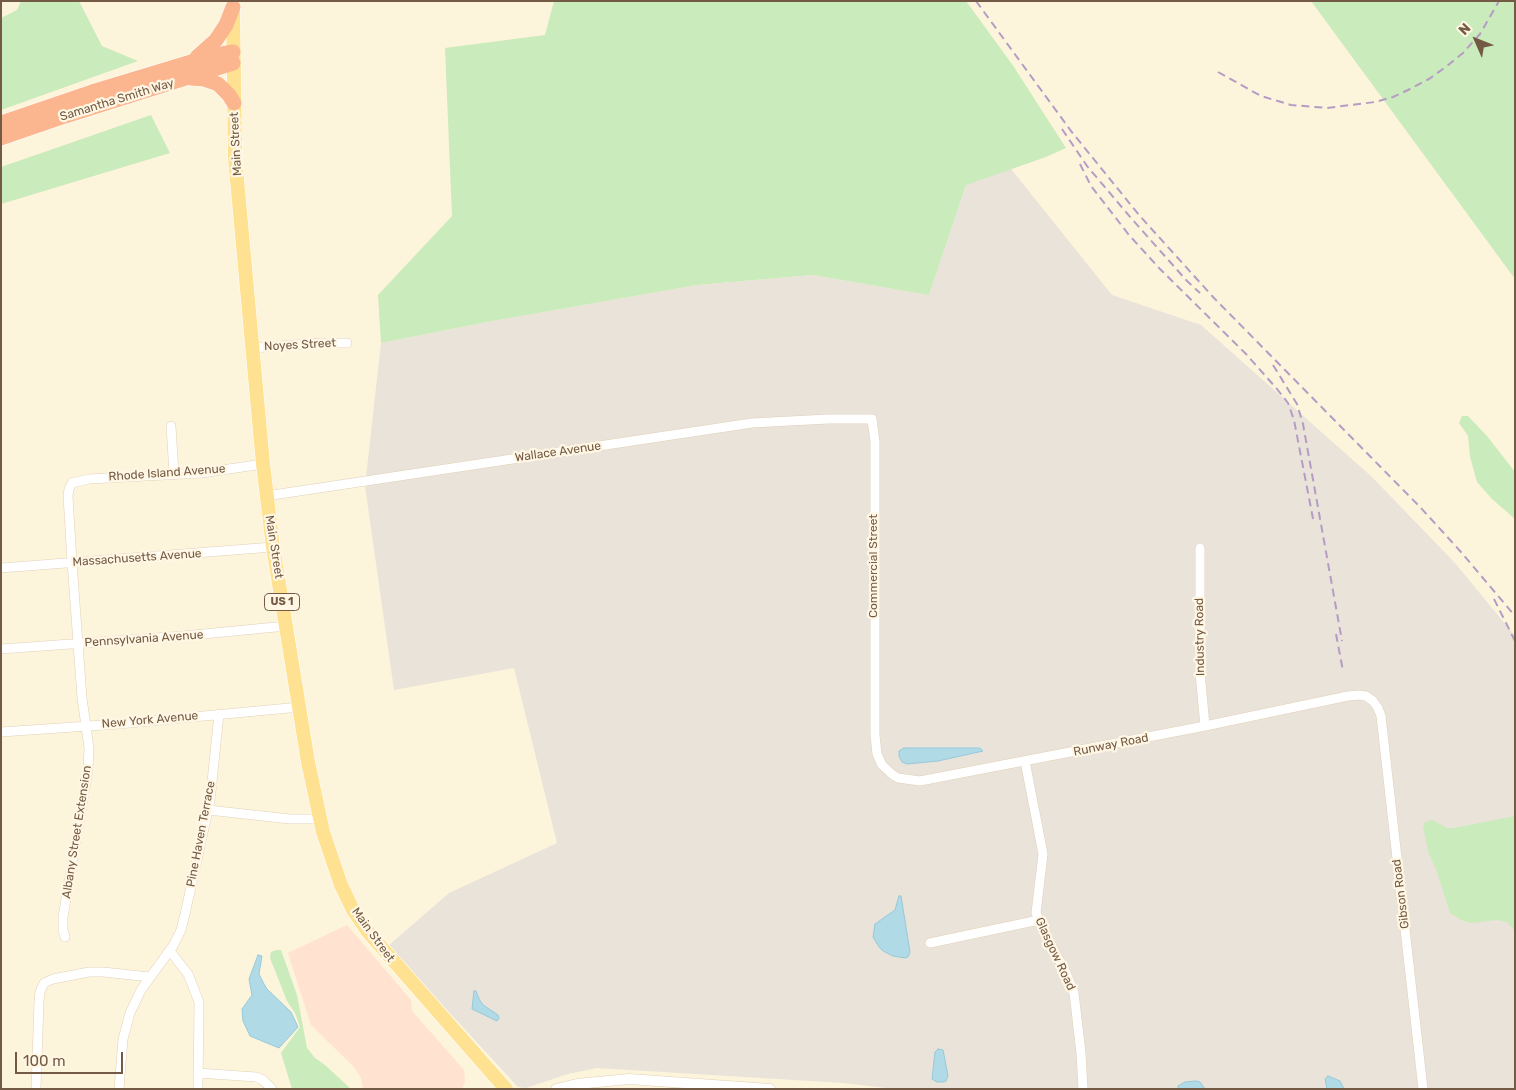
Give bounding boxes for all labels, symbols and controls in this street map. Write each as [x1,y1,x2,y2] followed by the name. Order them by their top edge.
[1451,15,1501,65] north arrow
[1455,20,1474,39] text: N
[58,76,176,124] street label: Samantha Smith Way
[227,112,245,176] street label: Main Street
[264,336,336,354] street label: Noyes Street
[514,439,602,465] street label: Wallace Avenue
[108,462,226,484] street label: Rhode Island Avenue
[262,514,286,580] street label: Main Street
[867,514,881,618] street label: Commercial Street
[72,546,202,570] street label: Massachusetts Avenue
[264,594,300,610] road number: US 1
[1192,598,1208,676] street label: Industry Road
[84,628,204,650] street label: Pennsylvania Avenue
[101,709,199,731] street label: New York Avenue
[1072,731,1150,759] street label: Runway Road
[59,764,95,900] street label: Albany Street Extension
[184,780,218,888] street label: Pine Haven Terrace
[1390,858,1412,930] street label: Gibson Road
[348,905,398,965] street label: Main Street
[1032,915,1078,993] street label: Glasgow Road
[18,1042,125,1074] scale bar
[23,1052,65,1070] text: 100 m

